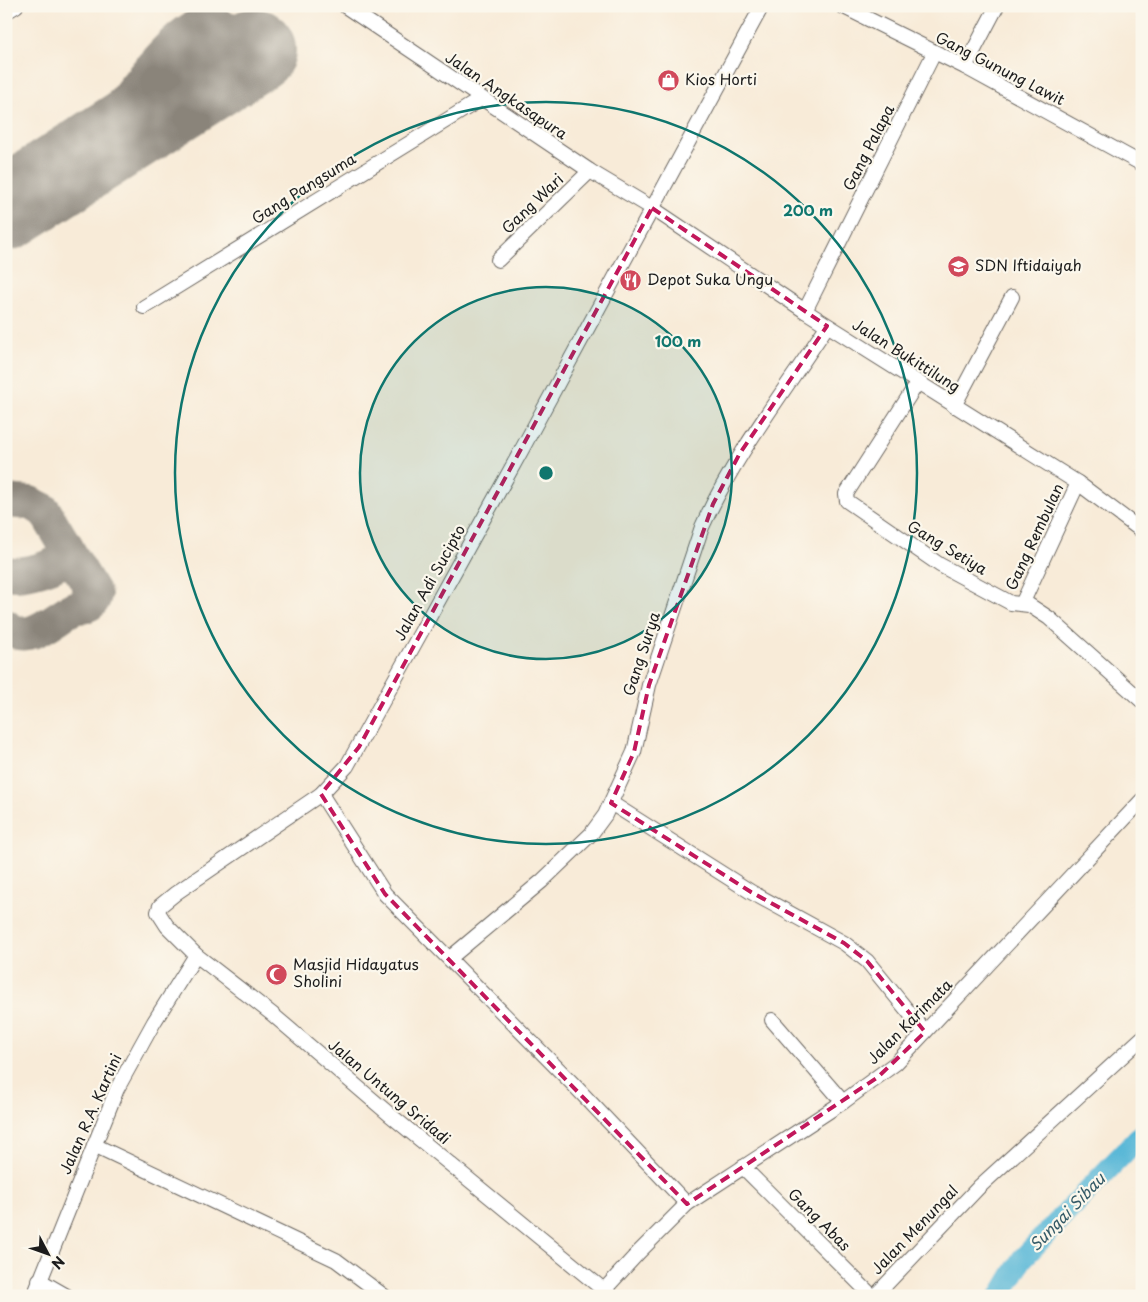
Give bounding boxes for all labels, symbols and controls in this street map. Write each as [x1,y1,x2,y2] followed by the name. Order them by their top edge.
[932,25,1069,110] street label: Gang Gunung Lawit
[441,45,573,145] street label: Jalan Angkasapura
[685,67,757,90] place label: Kios Horti
[657,68,681,92] shop icon: Kios Horti
[836,100,899,194] street label: Gang Palapa
[247,146,360,229] street label: Gang Pangsuma
[496,167,568,238] street label: Gang Wari
[783,198,833,221] text: 200 m
[975,253,1082,276] place label: SDN Iftidaiyah
[947,254,971,278] school or university icon: SDN Iftidaiyah
[647,267,773,290] place label: Depot Suka Ungu
[619,268,643,292] restaurant icon: Depot Suka Ungu
[848,312,965,397] street label: Jalan Bukittilung
[655,329,701,352] text: 100 m
[537,464,555,482] centre of rings
[999,479,1069,594] street label: Gang Rembulan
[903,514,993,580] street label: Gang Setiya
[387,520,470,644] street label: Jalan Adi Sucipto
[616,608,665,699] street label: Gang Surya
[293,952,419,992] place label: Masjid Hidayatus Sholini
[265,962,289,986] mosque icon: Masjid Hidayatus Sholini
[861,973,957,1069] street label: Jalan Karimata
[324,1033,456,1149] street label: Jalan Untung Sridadi
[53,1049,127,1177] street label: Jalan R.A. Kartini
[1023,1166,1111,1256] water label: Sungai Sibau
[865,1179,963,1279] street label: Jalan Menungal
[783,1182,857,1256] street label: Gang Abas
[22,1230,72,1280] north arrow
[47,1252,70,1274] text: N

